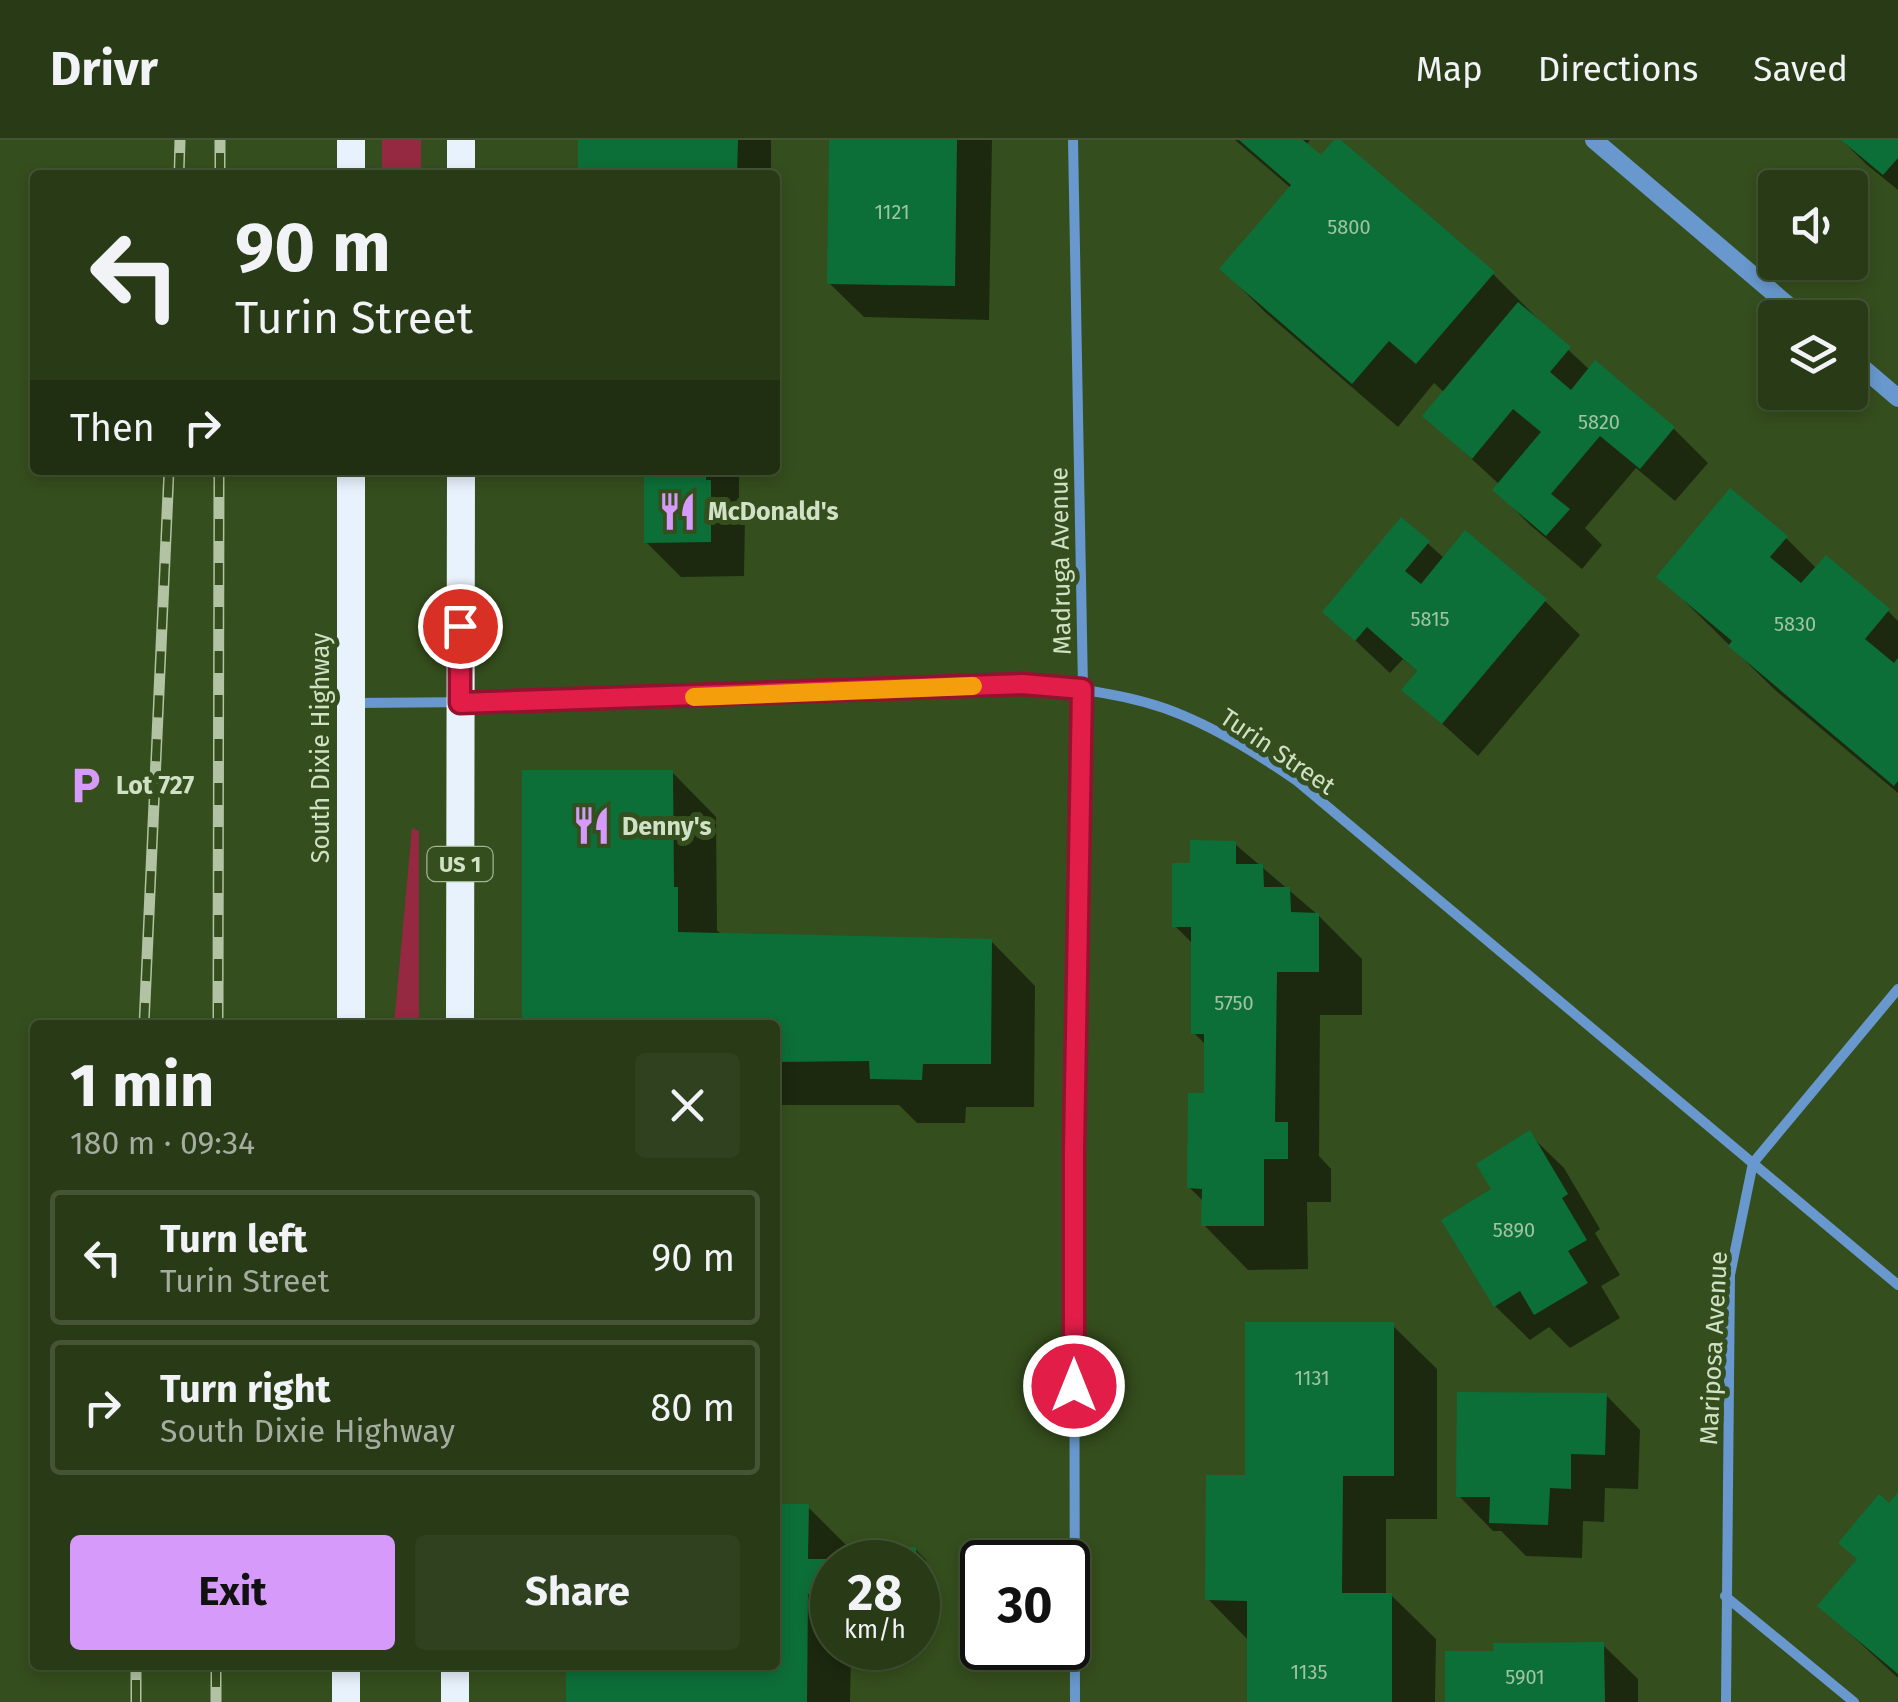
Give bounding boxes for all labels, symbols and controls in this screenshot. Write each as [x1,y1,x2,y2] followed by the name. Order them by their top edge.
[50,40,158,98] text: Drivr
[1416,48,1483,90] text: Map
[1538,48,1698,90] text: Directions
[1753,48,1848,90] text: Saved
[1758,170,1868,410] map controls
[1758,170,1868,280] button: sound
[874,200,910,224] house number: 1121
[235,206,391,290] text: 90 m
[70,210,200,340] icon: left
[1327,215,1371,239] house number: 5800
[235,291,473,345] text: Turin Street
[1758,300,1868,410] button: layers
[175,400,230,455] icon: right
[70,405,155,451] text: Then
[1578,410,1620,434] house number: 5820
[1044,467,1078,655] street label: Madruga Avenue
[657,490,699,532] restaurant icon: McDonald's
[708,497,838,527] place label: McDonald's
[418,584,503,669] pin
[433,599,488,654] icon: arrive
[1410,607,1450,631] house number: 5815
[1774,612,1816,636] house number: 5830
[306,632,336,863] street label: South Dixie Highway
[1214,702,1341,802] street label: Turin Street
[65,764,107,806] parking icon: Lot 727
[116,771,195,801] place label: Lot 727
[571,805,613,847] restaurant icon: Denny's
[622,812,712,842] place label: Denny's
[428,847,492,881] road number: US 1
[1214,991,1254,1015] house number: 5750
[70,1050,214,1122] text: 1 min
[635,1053,740,1158] button: close
[70,1124,255,1162] text: 180 m · 09:34
[160,1216,307,1262] text: Turn left
[1493,1218,1535,1242] house number: 5890
[75,1230,130,1285] icon: left
[651,1235,735,1281] text: 90 m
[1694,1250,1734,1446] street label: Mariposa Avenue
[160,1262,329,1300] text: Turin Street
[1022,1334,1126,1438] position arrow
[160,1366,330,1412] text: Turn right
[1294,1366,1330,1390] house number: 1131
[75,1380,130,1435] icon: right
[650,1385,735,1431] text: 80 m
[160,1412,455,1450] text: South Dixie Highway
[70,1535,395,1650] button: Exit
[415,1535,740,1650] button: Share
[960,1540,1090,1670] speed limit sign: 30
[848,1563,902,1623] text: 28
[844,1615,906,1645] text: km/h
[1290,1660,1328,1684] house number: 1135
[1505,1665,1545,1689] house number: 5901

